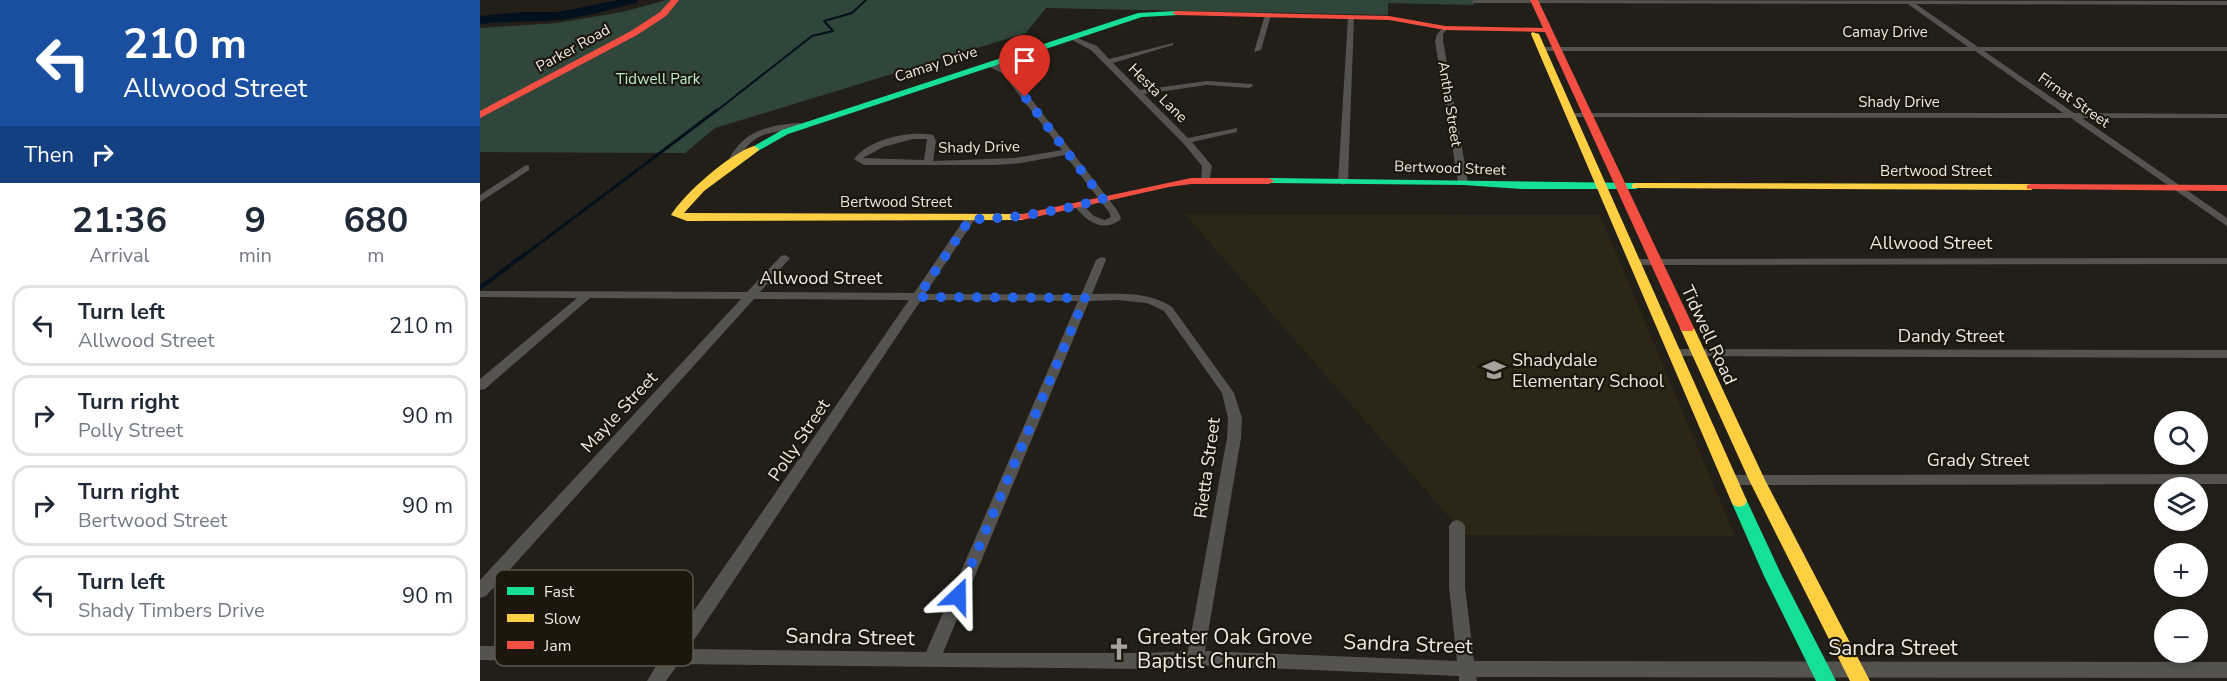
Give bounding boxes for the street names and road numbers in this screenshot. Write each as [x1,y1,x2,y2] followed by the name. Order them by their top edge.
[532,19,614,77] street label: Parker Road
[1842,22,1928,42] street label: Camay Drive
[892,41,980,87] street label: Camay Drive
[1124,59,1192,127] street label: Hesta Lane
[1433,60,1467,149] street label: Antha Street
[2034,68,2115,133] street label: Firnat Street
[1858,92,1940,112] street label: Shady Drive
[938,136,1020,158] street label: Shady Drive
[1394,156,1507,180] street label: Bertwood Street
[1880,161,1993,181] street label: Bertwood Street
[840,192,953,212] street label: Bertwood Street
[1870,231,1993,255] street label: Allwood Street
[760,266,883,290] street label: Allwood Street
[1675,281,1743,389] street label: Tidwell Road
[1898,324,2005,348] street label: Dandy Street
[575,366,663,458] street label: Mayle Street
[763,394,836,486] street label: Polly Street
[1188,415,1226,520] street label: Rietta Street
[1927,448,2030,472] street label: Grady Street
[785,622,916,652] street label: Sandra Street
[1343,628,1474,660] street label: Sandra Street
[1828,634,1958,662] street label: Sandra Street

